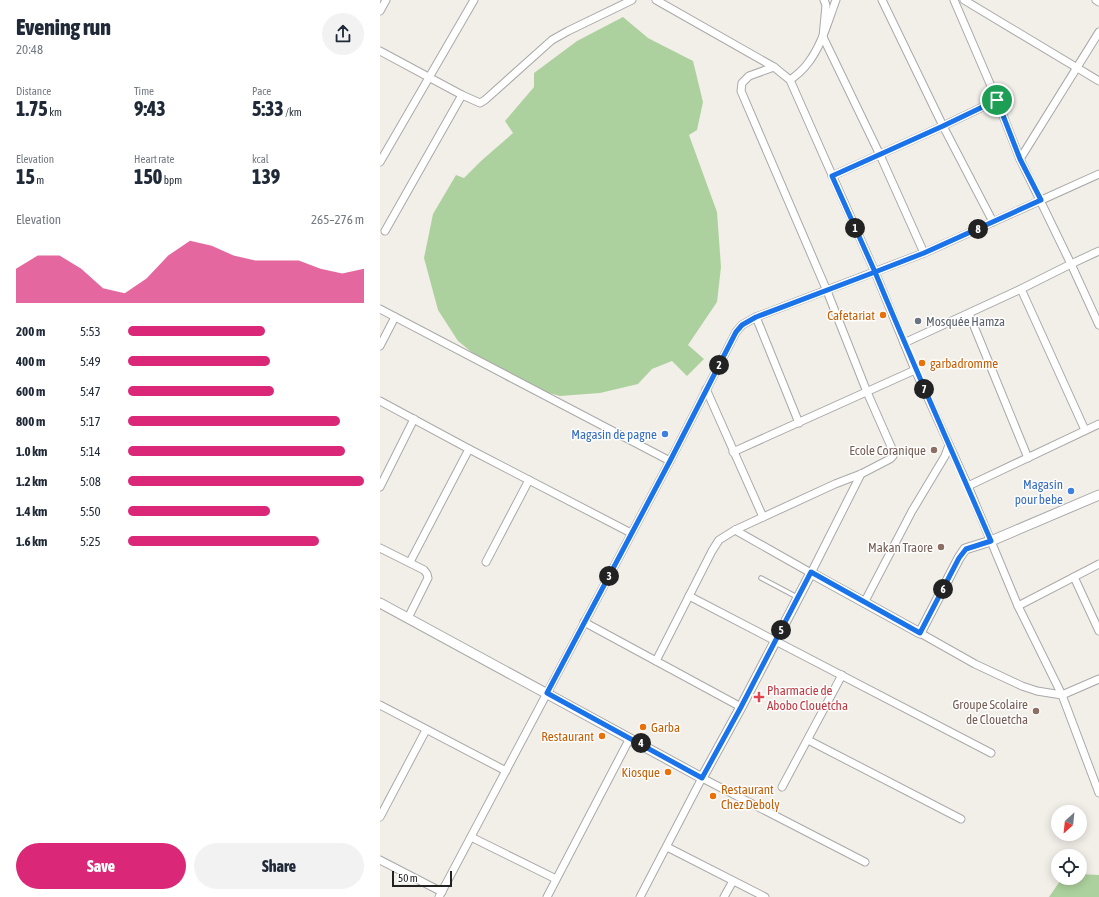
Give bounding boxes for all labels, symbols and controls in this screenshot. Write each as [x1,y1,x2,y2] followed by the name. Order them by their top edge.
[322,13,364,55] button: share
[16,14,111,40] text: Evening run
[16,42,43,57] text: 20:48
[980,83,1014,117] pin
[16,85,51,97] text: Distance
[134,85,154,97] text: Time
[252,85,271,97] text: Pace
[986,89,1008,111] icon: arrive
[16,97,48,120] text: 1.75
[134,97,166,120] text: 9:43
[252,97,284,120] text: 5:33
[48,106,62,118] text: km
[284,106,302,118] text: /km
[16,153,54,165] text: Elevation
[134,153,175,165] text: Heart rate
[252,153,269,165] text: kcal
[16,165,35,188] text: 15
[134,165,162,188] text: 150
[252,165,280,188] text: 139
[35,174,44,186] text: m
[162,174,182,186] text: bpm
[16,212,61,227] text: Elevation
[311,212,364,227] text: 265–276 m
[845,218,865,238] pin: 1
[968,219,988,239] pin: 8
[852,222,858,234] text: 1
[975,223,981,235] text: 8
[827,308,875,323] place label: Cafetariat
[878,310,888,320] marker: Cafetariat
[926,314,1005,329] place label: Mosquée Hamza
[913,316,923,326] marker: Mosquée Hamza
[16,324,45,339] text: 200 m
[80,324,101,339] text: 5:53
[16,354,45,369] text: 400 m
[80,354,101,369] text: 5:49
[709,355,729,375] pin: 2
[930,356,998,371] place label: garbadromme
[917,358,927,368] marker: garbadromme
[716,359,722,371] text: 2
[914,379,934,399] pin: 7
[921,383,927,395] text: 7
[16,384,45,399] text: 600 m
[80,384,101,399] text: 5:47
[16,414,45,429] text: 800 m
[80,414,101,429] text: 5:17
[571,427,657,442] place label: Magasin de pagne
[660,429,670,439] marker: Magasin de pagne
[849,443,926,458] place label: Ecole Coranique
[16,444,47,459] text: 1.0 km
[80,444,101,459] text: 5:14
[929,445,939,455] marker: Ecole Coranique
[16,474,47,489] text: 1.2 km
[80,474,101,489] text: 5:08
[1015,477,1063,507] place label: Magasin pour bebe
[1066,486,1076,496] marker: Magasin pour bebe
[16,504,47,519] text: 1.4 km
[80,504,101,519] text: 5:50
[16,534,47,549] text: 1.6 km
[80,534,101,549] text: 5:25
[868,540,933,555] place label: Makan Traore
[936,542,946,552] marker: Makan Traore
[599,566,619,586] pin: 3
[606,570,612,582] text: 3
[933,579,953,599] pin: 6
[940,583,946,595] text: 6
[771,620,791,640] pin: 5
[778,624,784,636] text: 5
[767,683,848,713] place label: Pharmacie de Abobo Clouetcha
[754,692,764,702] marker: Pharmacie de Abobo Clouetcha
[952,697,1028,727] place label: Groupe Scolaire de Clouetcha
[1031,706,1041,716] marker: Groupe Scolaire de Clouetcha
[651,720,680,735] place label: Garba
[638,722,648,732] marker: Garba
[541,729,594,744] place label: Restaurant
[597,731,607,741] marker: Restaurant
[631,733,651,753] pin: 4
[638,737,644,749] text: 4
[622,765,660,780] place label: Kiosque
[663,767,673,777] marker: Kiosque
[721,782,780,812] place label: Restaurant Chez Deboly
[708,791,718,801] marker: Restaurant Chez Deboly
[1051,805,1087,841] north arrow
[1051,805,1087,885] map controls
[16,843,186,889] button: Save
[194,843,364,889] button: Share
[1051,849,1087,885] button: locate
[392,869,452,888] scale bar
[398,872,418,884] text: 50 m

